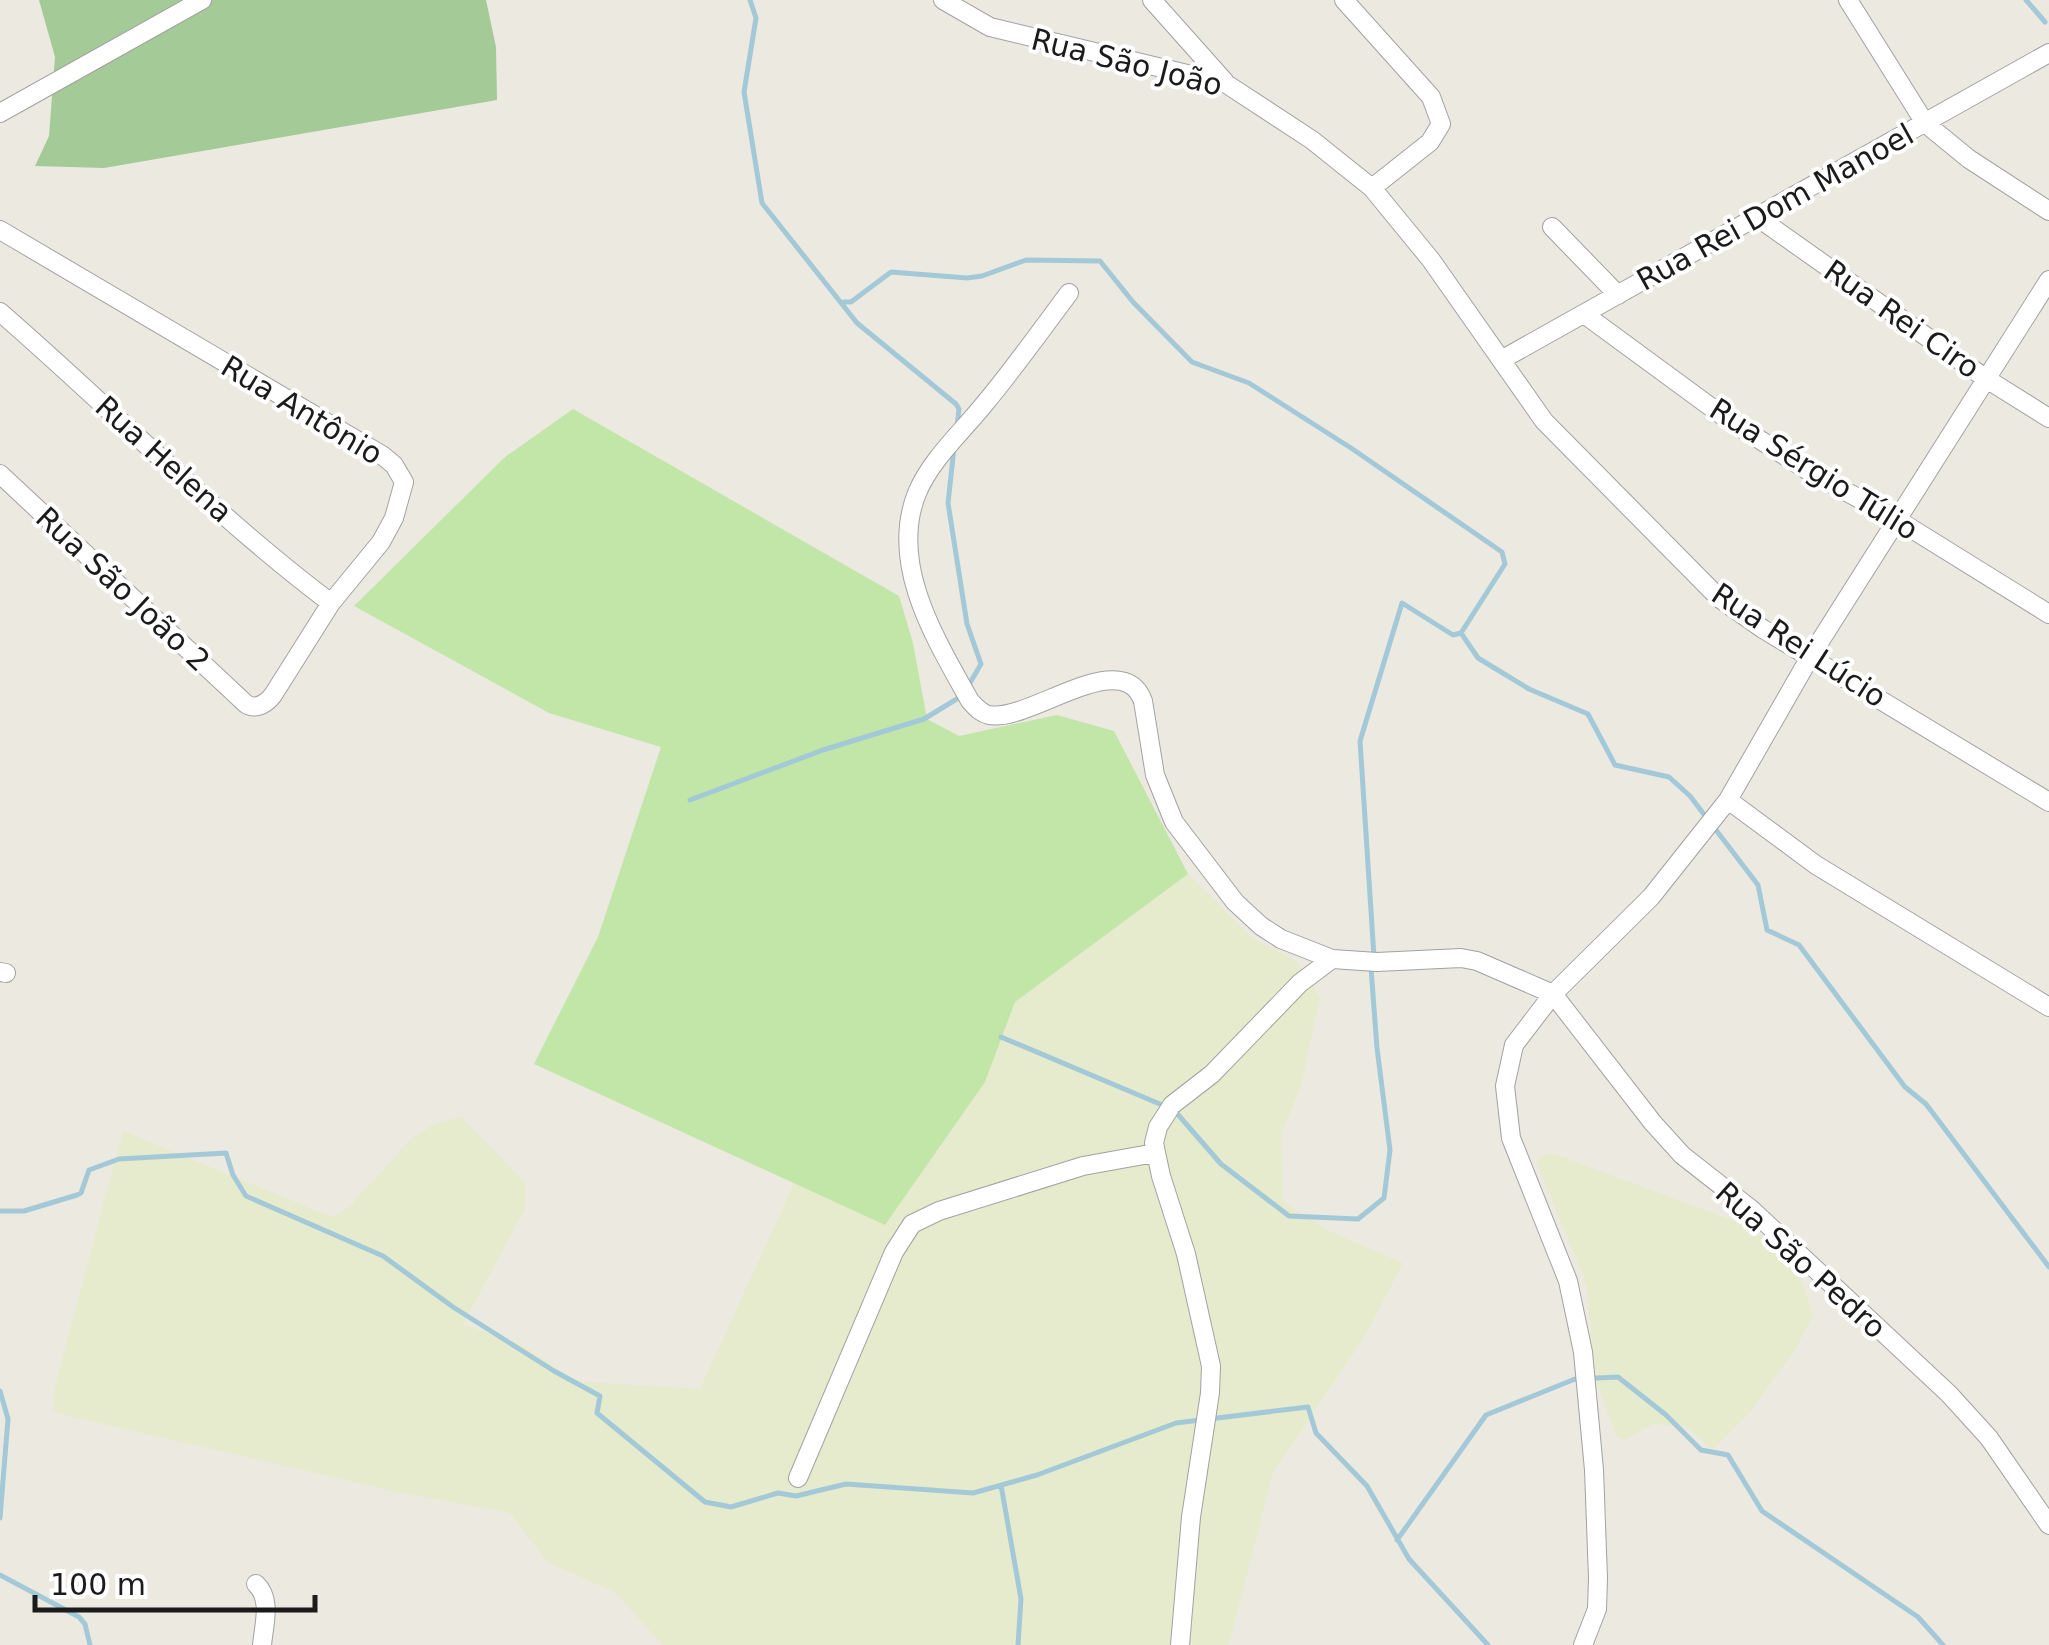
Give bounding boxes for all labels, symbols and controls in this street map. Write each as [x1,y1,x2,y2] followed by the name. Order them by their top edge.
[1028,21,1226,103] street label: Rua São João
[1631,116,1919,298] street label: Rua Rei Dom Manoel
[1818,253,1986,385] street label: Rua Rei Ciro
[215,348,389,472] street label: Rua Antônio
[89,389,239,529] street label: Rua Helena
[1703,391,1925,547] street label: Rua Sérgio Túlio
[29,500,217,678] street label: Rua São João 2
[1705,576,1893,714] street label: Rua Rei Lúcio
[1709,1175,1893,1345] street label: Rua São Pedro
[35,1550,315,1612] scale bar
[50,1567,146,1602] text: 100 m

